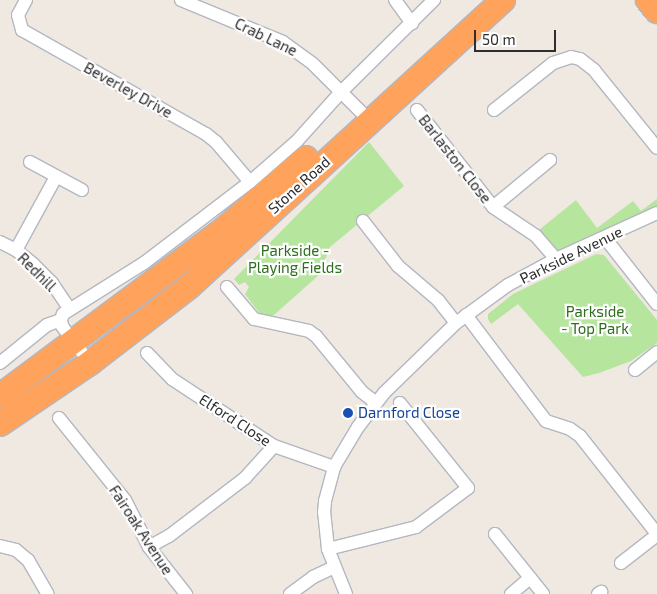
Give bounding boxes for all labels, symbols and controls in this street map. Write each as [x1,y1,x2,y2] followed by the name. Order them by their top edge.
[232,14,300,60] street label: Crab Lane
[477,20,560,52] scale bar
[482,30,516,48] text: 50 m
[81,58,175,122] street label: Beverley Drive
[415,111,495,207] street label: Barlaston Close
[264,152,334,218] street label: Stone Road
[517,222,625,288] street label: Parkside Avenue
[248,241,342,276] park label: Parkside - Playing Fields
[14,249,60,295] street label: Redhill
[561,302,629,337] park label: Parkside - Top Park
[196,390,274,450] street label: Elford Close
[358,404,460,422] place label: Darnford Close
[342,407,354,419] marker: Darnford Close
[105,482,177,578] street label: Fairoak Avenue

